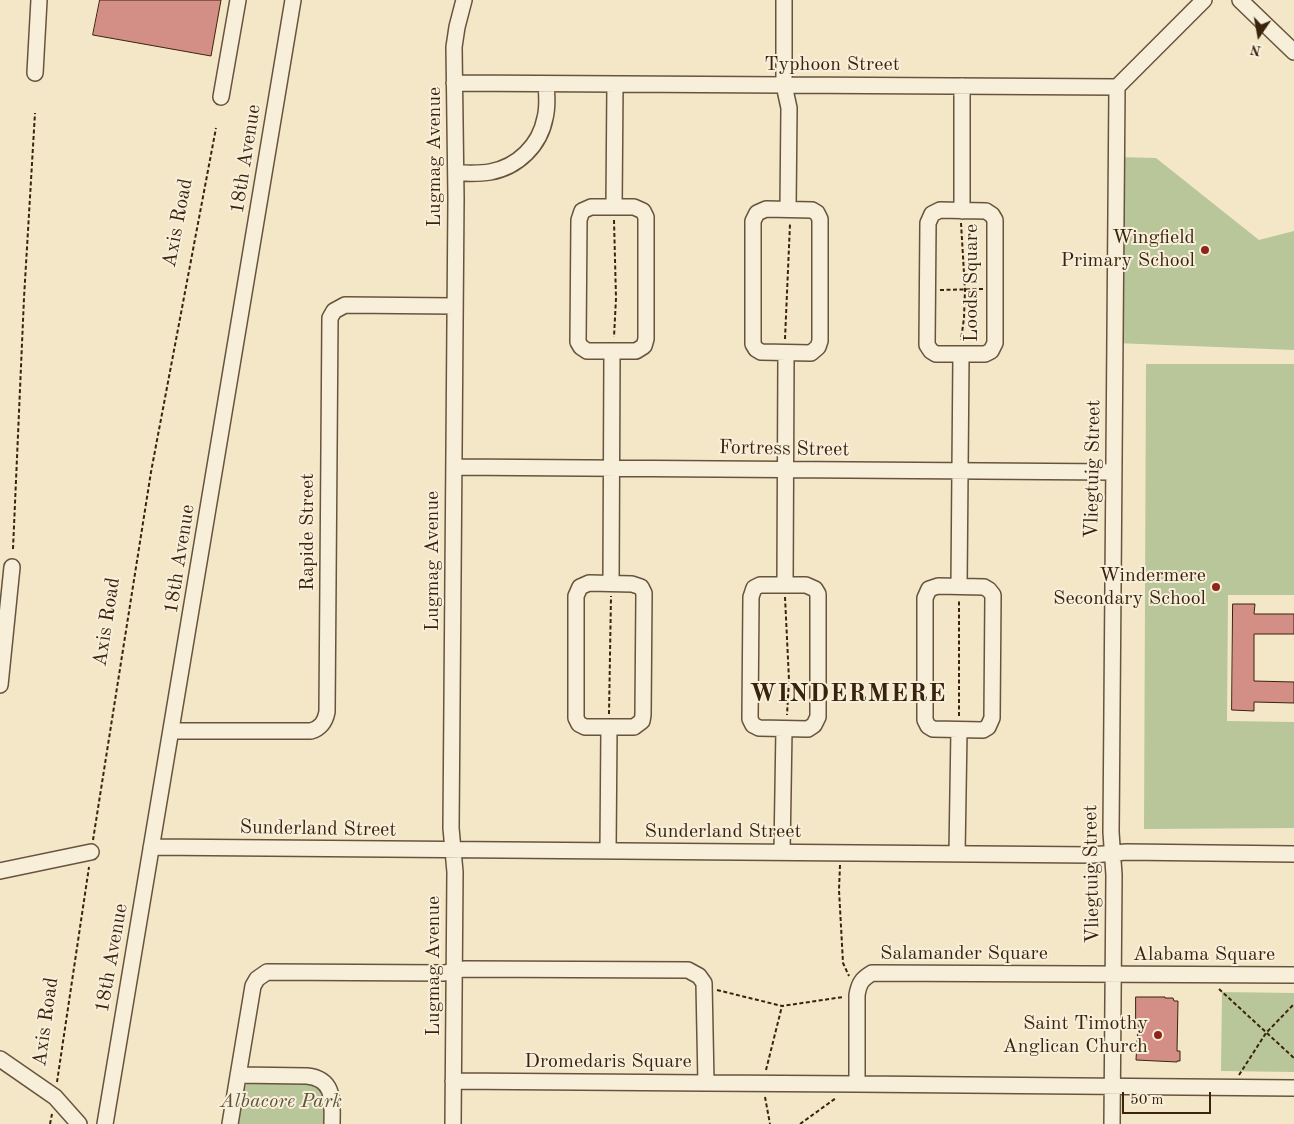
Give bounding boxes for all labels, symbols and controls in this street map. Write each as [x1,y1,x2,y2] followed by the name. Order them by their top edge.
[1234,10,1284,60] north arrow
[1249,42,1263,58] text: N
[764,53,900,77] street label: Typhoon Street
[423,87,447,227] street label: Lugmag Avenue
[226,103,266,215] street label: 18th Avenue
[158,177,198,269] street label: Axis Road
[960,224,984,342] street label: Loods Square
[1060,226,1195,273] place label: Wingfield Primary School
[1199,244,1211,256] marker: Wingfield Primary School
[1080,399,1106,539] street label: Vliegtuig Street
[719,436,849,462] street label: Fortress Street
[296,473,320,591] street label: Rapide Street
[421,491,445,631] street label: Lugmag Avenue
[160,503,200,615] street label: 18th Avenue
[1053,564,1206,611] place label: Windermere Secondary School
[88,576,126,668] street label: Axis Road
[1210,581,1222,593] marker: Windermere Secondary School
[748,679,948,709] district label: WINDERMERE
[1079,804,1105,944] street label: Vliegtuig Street
[239,816,397,842] street label: Sunderland Street
[645,820,801,844] street label: Sunderland Street
[422,896,446,1036] street label: Lugmag Avenue
[91,902,133,1014] street label: 18th Avenue
[880,942,1048,966] street label: Salamander Square
[1133,943,1275,967] street label: Alabama Square
[28,976,64,1068] street label: Axis Road
[1003,1012,1148,1059] place label: Saint Timothy Anglican Church
[1152,1029,1164,1041] marker: Saint Timothy Anglican Church
[524,1050,692,1074] street label: Dromedaris Square
[1124,1082,1213,1114] scale bar
[220,1090,342,1114] park label: Albacore Park
[1130,1093,1164,1108] text: 50 m

